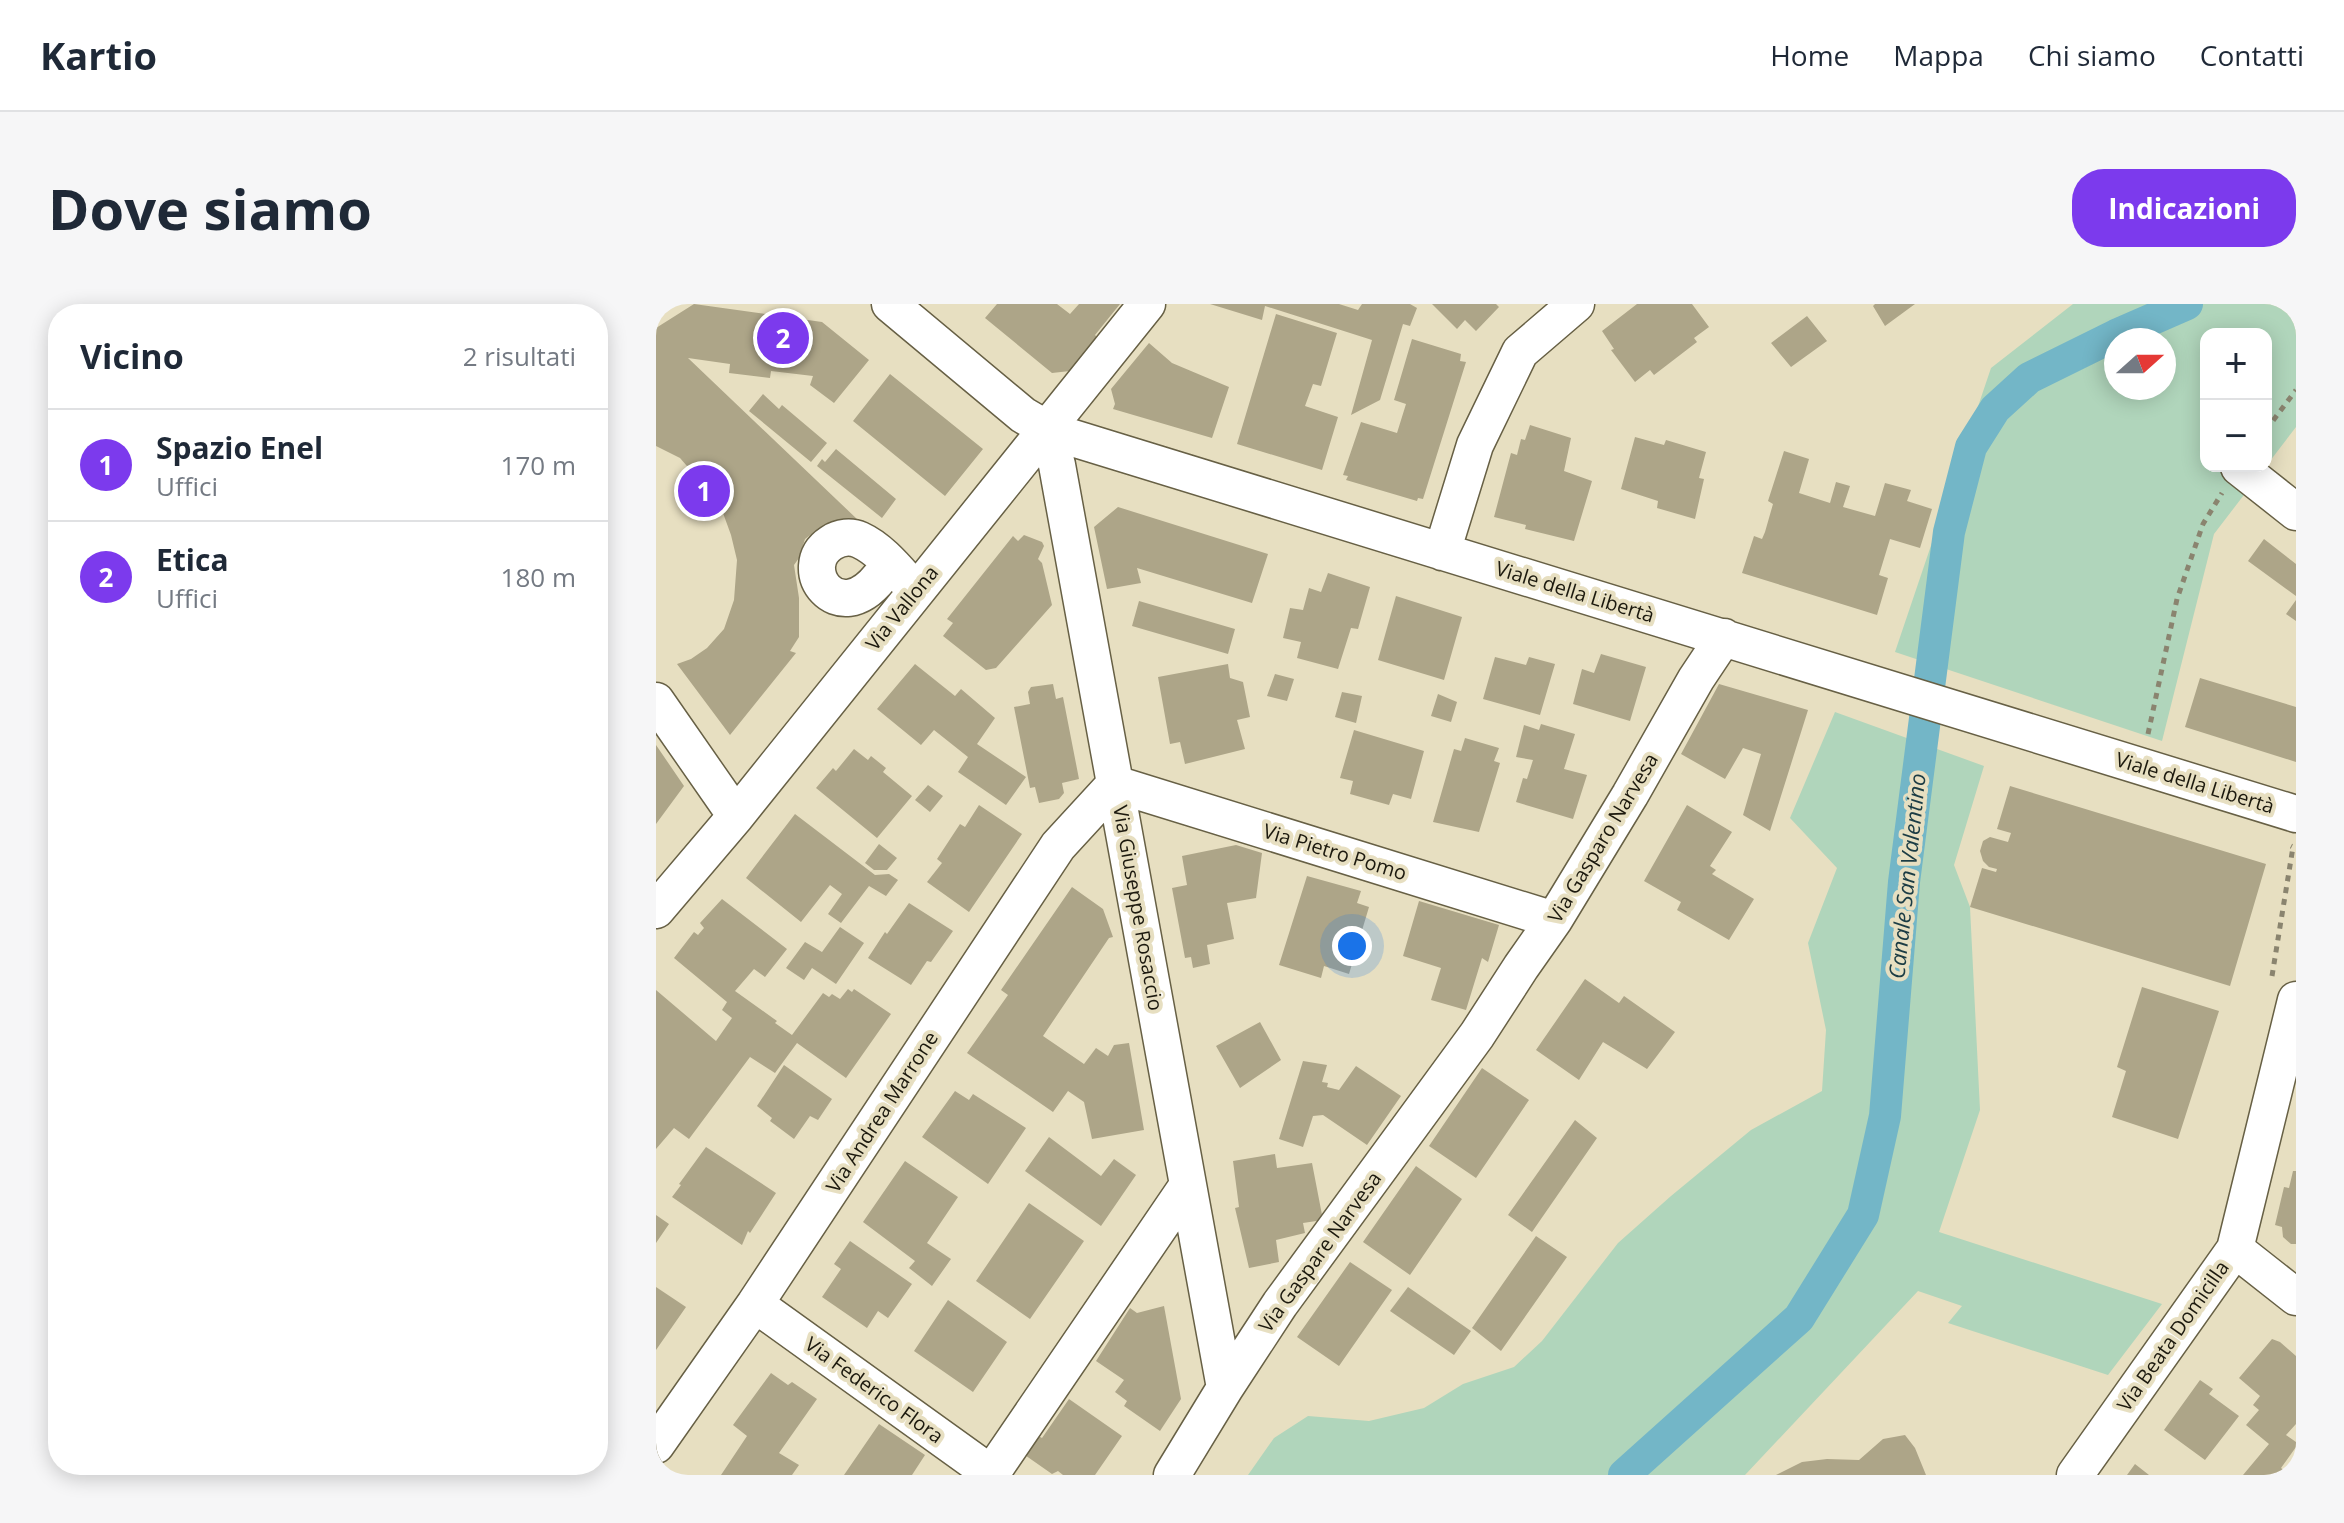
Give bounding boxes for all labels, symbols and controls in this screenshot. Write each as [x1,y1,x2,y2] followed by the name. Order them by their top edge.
[40,29,157,81] text: Kartio
[1770,36,1849,74] text: Home
[1893,36,1984,74] text: Mappa
[2028,36,2156,74] text: Chi siamo
[2200,36,2304,74] text: Contatti
[2072,169,2296,247] button: Indicazioni
[48,170,372,246] text: Dove siamo
[757,308,809,368] pin: 2
[2104,328,2176,400] north arrow
[2200,328,2272,472] map controls
[2200,328,2272,400] button: +
[80,333,184,379] text: Vicino
[463,338,576,374] text: 2 risultati
[2200,400,2272,472] button: −
[156,427,323,468] text: Spazio Enel
[99,447,113,483] text: 1
[501,447,576,483] text: 170 m
[678,461,730,521] pin: 1
[156,468,218,504] text: Uffici
[156,539,229,580] text: Etica
[1492,555,1658,629] street label: Viale della Libertà
[99,559,113,595] text: 2
[501,559,576,595] text: 180 m
[859,560,944,656] street label: Via Vallona
[156,580,218,616] text: Uffici
[2112,746,2278,820] street label: Viale della Libertà
[1541,748,1664,928] street label: Via Gasparo Narvesa
[1880,772,1932,980] water label: Canale San Valentino
[1107,803,1170,1013] street label: Via Giuseppe Rosaccio
[1260,817,1410,886] street label: Via Pietro Pomo
[1332,926,1372,966] your location
[819,1026,944,1198] street label: Via Andrea Marrone
[1252,1166,1387,1338] street label: Via Gaspare Narvesa
[2111,1255,2235,1416] street label: Via Beata Domicilla
[800,1330,949,1449] street label: Via Federico Flora

